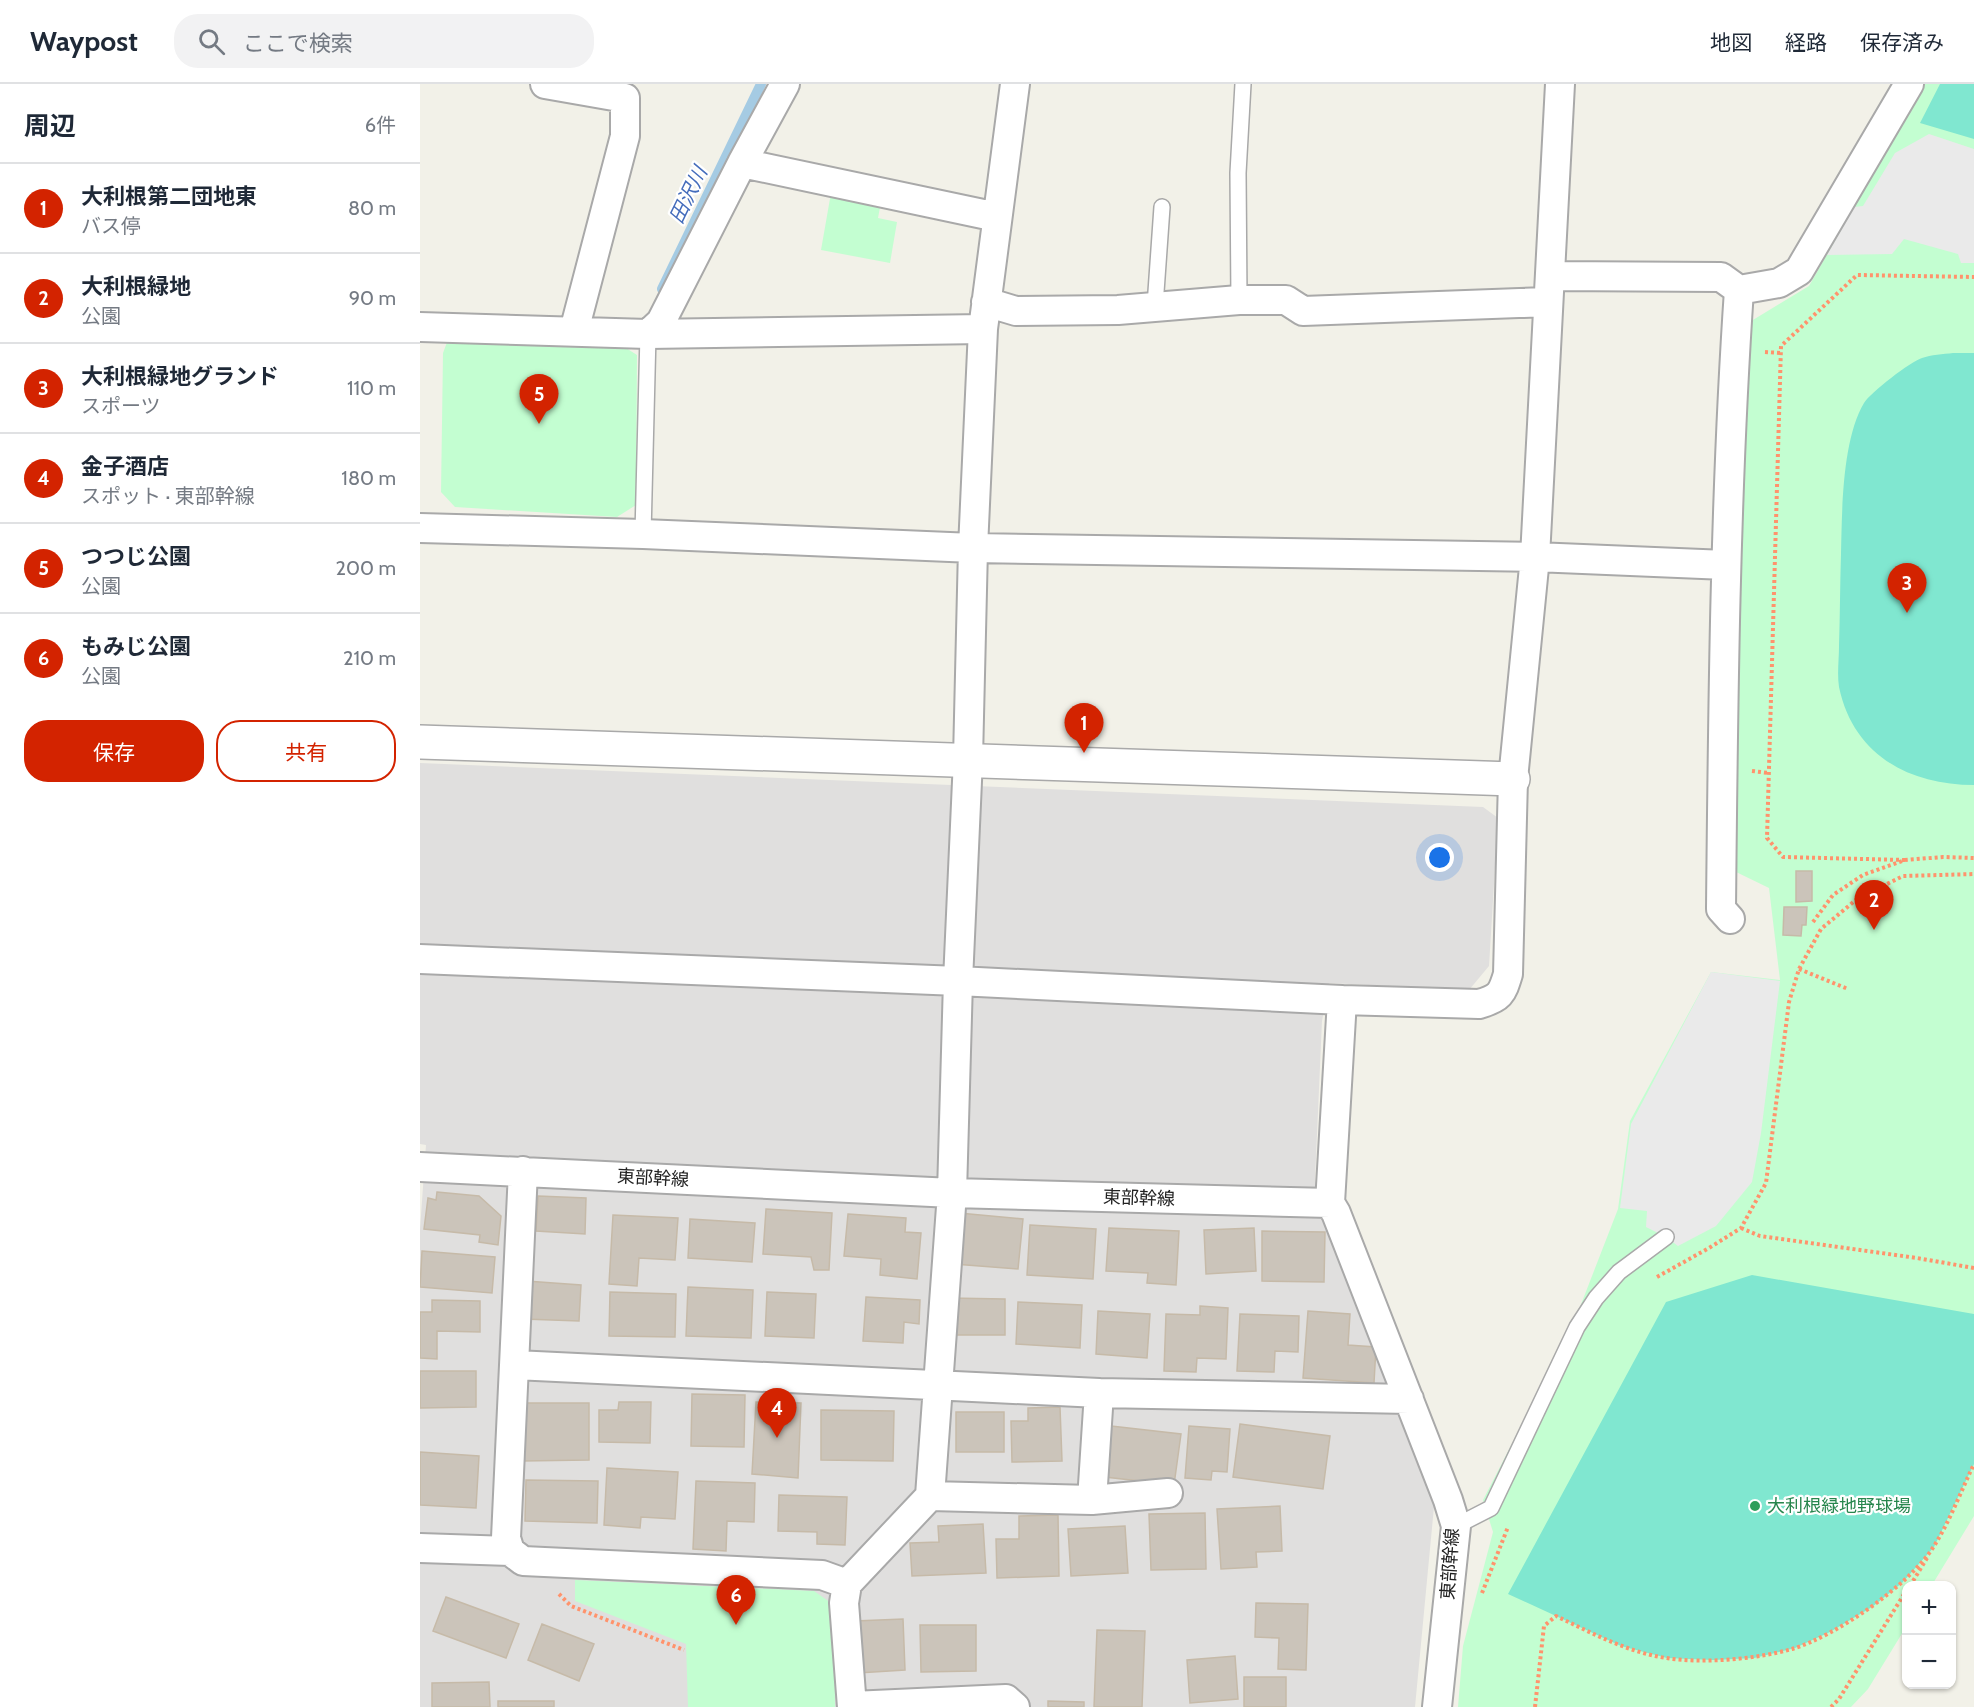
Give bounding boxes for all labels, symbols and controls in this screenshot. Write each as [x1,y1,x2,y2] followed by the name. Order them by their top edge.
[174,14,594,68] search box
[30,24,138,58] text: Waypost
[195,25,228,58] icon: search
[243,30,353,57] text: ここで検索
[1710,30,1752,55] text: 地図
[1785,30,1827,55] text: 経路
[1860,30,1944,55] text: 保存済み
[24,110,76,142] text: 周辺
[365,113,396,137] text: 6件
[664,161,713,227] water label: 田沢川
[81,183,257,210] text: 大利根第二団地東
[40,196,47,220] text: 1
[348,196,396,220] text: 80 m
[81,214,141,238] text: バス停
[81,273,191,300] text: 大利根緑地
[38,286,49,310] text: 2
[349,286,396,310] text: 90 m
[81,304,121,328] text: 公園
[81,363,279,390] text: 大利根緑地グランド
[520,374,558,424] pin: 5
[38,376,49,400] text: 3
[347,376,396,400] text: 110 m
[81,394,161,418] text: スポーツ
[81,453,169,480] text: 金子酒店
[37,466,50,490] text: 4
[341,466,396,490] text: 180 m
[81,484,255,508] text: スポット · 東部幹線
[81,543,191,570] text: つつじ公園
[38,556,49,580] text: 5
[336,556,396,580] text: 200 m
[1888,564,1926,613] pin: 3
[81,574,121,598] text: 公園
[81,633,191,660] text: もみじ公園
[38,646,49,670] text: 6
[343,646,396,670] text: 210 m
[81,664,121,688] text: 公園
[1064,704,1104,753] pin: 1
[24,720,204,782] button: 保存
[216,720,396,782] button: 共有
[1425,843,1454,872] your location
[1854,880,1894,930] pin: 2
[616,1165,690,1191] street label: 東部幹線
[1103,1186,1175,1210] street label: 東部幹線
[758,1388,796,1438] pin: 4
[1767,1495,1911,1517] place label: 大利根緑地野球場
[1748,1499,1762,1513] marker: 大利根緑地野球場
[1437,1527,1463,1601] street label: 東部幹線
[716,1576,756,1625] pin: 6
[1902,1581,1956,1689] map controls
[1902,1581,1956,1635] button: +
[1902,1635,1956,1689] button: −

